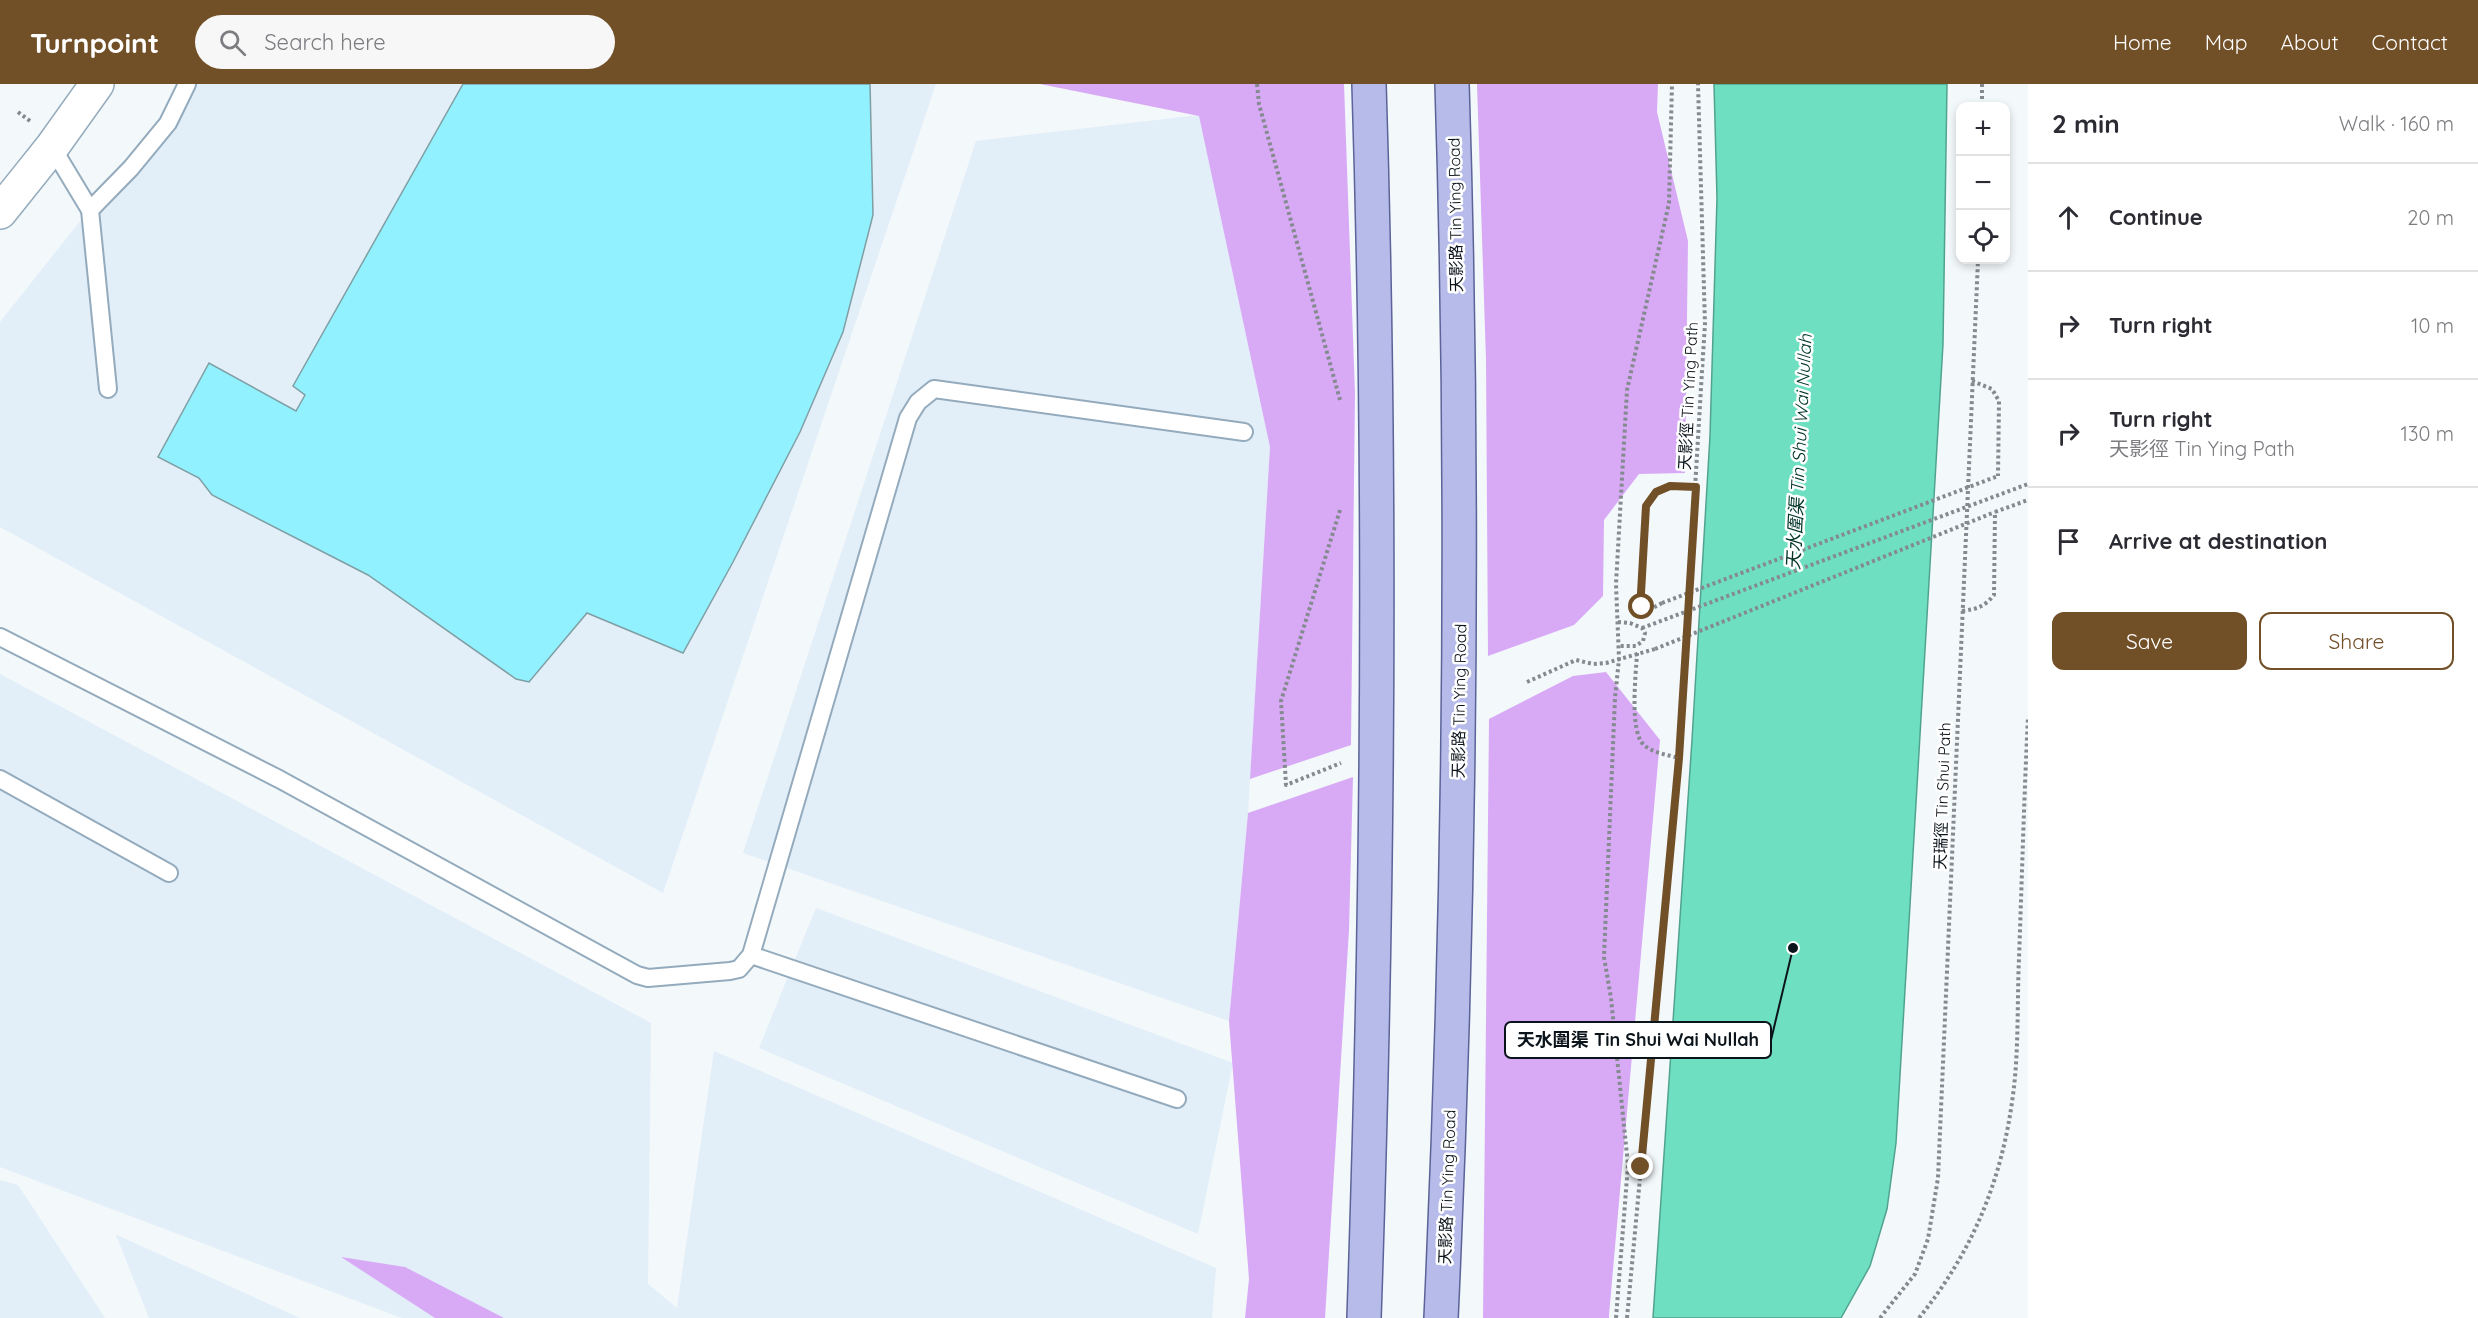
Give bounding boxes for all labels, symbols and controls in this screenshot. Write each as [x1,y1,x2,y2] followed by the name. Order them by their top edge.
[195,15,615,69] search box
[30,25,159,60] text: Turnpoint
[216,26,249,59] icon: search
[264,28,386,56] text: Search here
[2113,29,2172,55] text: Home
[2205,29,2248,55] text: Map
[2281,29,2339,55] text: About
[2372,29,2448,55] text: Contact
[1956,102,2010,264] map controls
[1956,102,2010,156] button: +
[2052,107,2120,140] text: 2 min
[2339,111,2454,136] text: Walk · 160 m
[1444,137,1466,293] street label: 天影路 Tin Ying Road
[1956,156,2010,210] button: −
[2052,201,2085,234] icon: ahead
[2109,203,2203,231] text: Continue
[2407,205,2454,230] text: 20 m
[1956,210,2010,264] button: locate
[2052,309,2085,342] icon: right
[2109,311,2213,339] text: Turn right
[2411,313,2454,338] text: 10 m
[1674,321,1702,471] street label: 天影徑 Tin Ying Path
[1781,333,1817,570] water label: 天水圍渠 Tin Shui Wai Nullah
[2109,405,2213,433] text: Turn right
[2052,417,2085,450] icon: right
[2401,421,2454,446] text: 130 m
[2109,436,2295,461] text: 天影徑 Tin Ying Path
[2052,525,2085,558] icon: arrive
[2109,527,2327,555] text: Arrive at destination
[1628,593,1654,619] route start
[2052,612,2247,670] button: Save
[2259,612,2454,670] button: Share
[1448,623,1470,779] street label: 天影路 Tin Ying Road
[1929,722,1955,870] street label: 天瑞徑 Tin Shui Path
[1505,1022,1771,1058] callout: 天水圍渠 Tin Shui Wai Nullah
[1517,1028,1759,1051] text: 天水圍渠 Tin Shui Wai Nullah
[1434,1109,1460,1265] street label: 天影路 Tin Ying Road
[1627,1153,1653,1179] route end

